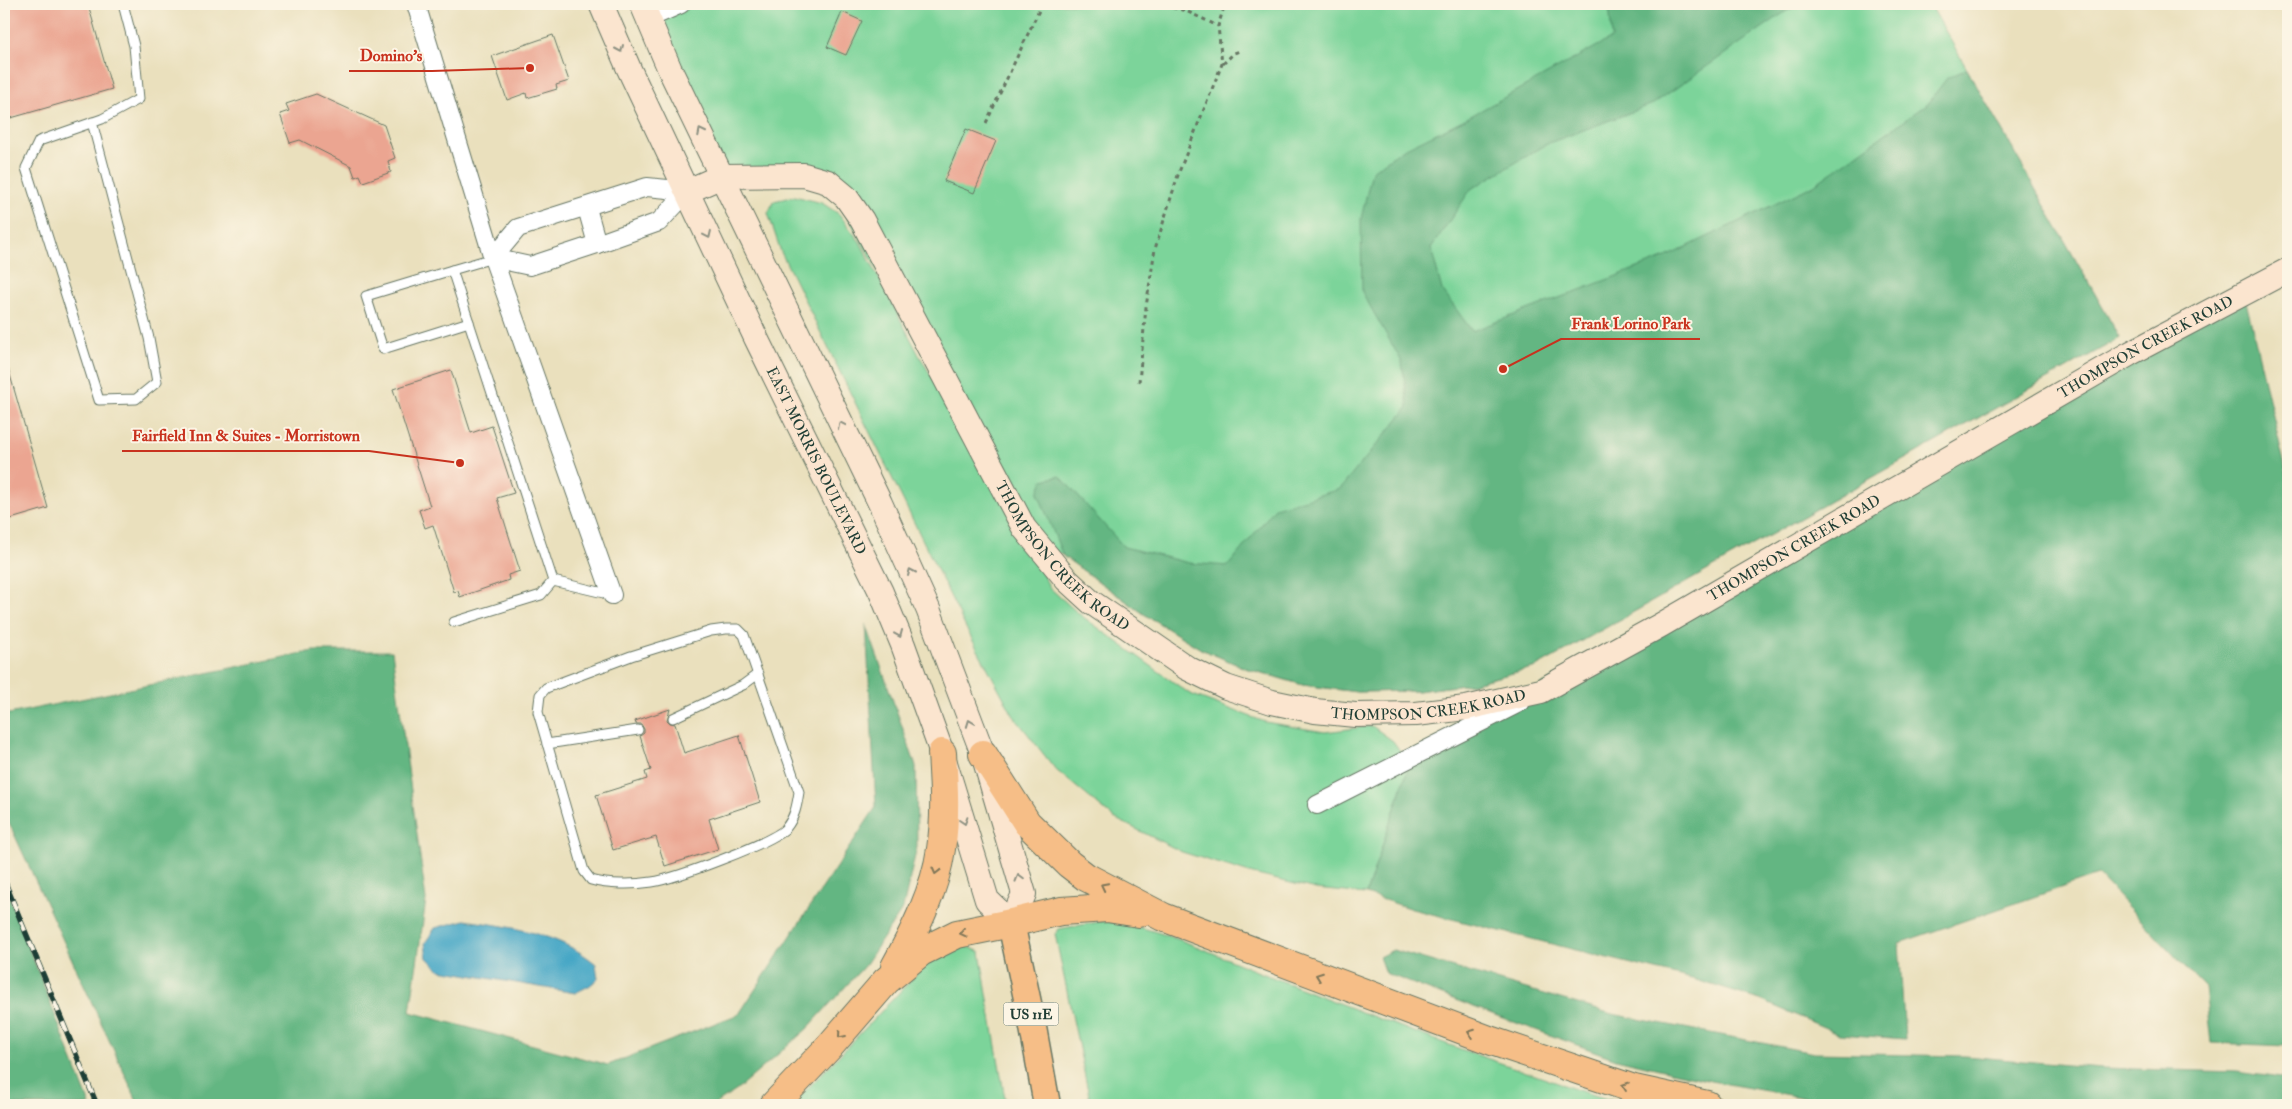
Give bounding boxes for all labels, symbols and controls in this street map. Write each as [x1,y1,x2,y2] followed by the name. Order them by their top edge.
[349,40,432,71] callout: Domino's
[613,44,624,53] one-way arrow
[360,46,423,66] text: Domino's
[697,129,707,138] one-way arrow
[702,230,713,239] one-way arrow
[2055,292,2237,403] street label: THOMPSON CREEK ROAD
[1561,308,1700,339] callout: Frank Lorino Park
[1571,314,1691,334] text: Frank Lorino Park
[762,364,870,558] street label: EAST MORRIS BOULEVARD
[122,420,369,451] callout: Fairfield Inn & Suites - Morristown
[837,421,847,430] one-way arrow
[132,426,361,446] text: Fairfield Inn & Suites - Morristown
[991,478,1133,636] street label: THOMPSON CREEK ROAD
[1704,491,1884,606] street label: THOMPSON CREEK ROAD
[907,568,918,577] one-way arrow
[893,630,903,638] one-way arrow
[1330,686,1528,725] street label: THOMPSON CREEK ROAD
[966,719,977,728] one-way arrow
[958,816,968,825] one-way arrow
[931,866,942,875] one-way arrow
[1014,873,1025,882] one-way arrow
[1100,882,1109,892] one-way arrow
[959,927,968,938] one-way arrow
[1316,972,1324,982] one-way arrow
[1004,1002,1058,1026] road number: US 11E
[837,1029,846,1038] one-way arrow
[1468,1029,1476,1039] one-way arrow
[1622,1081,1630,1091] one-way arrow

